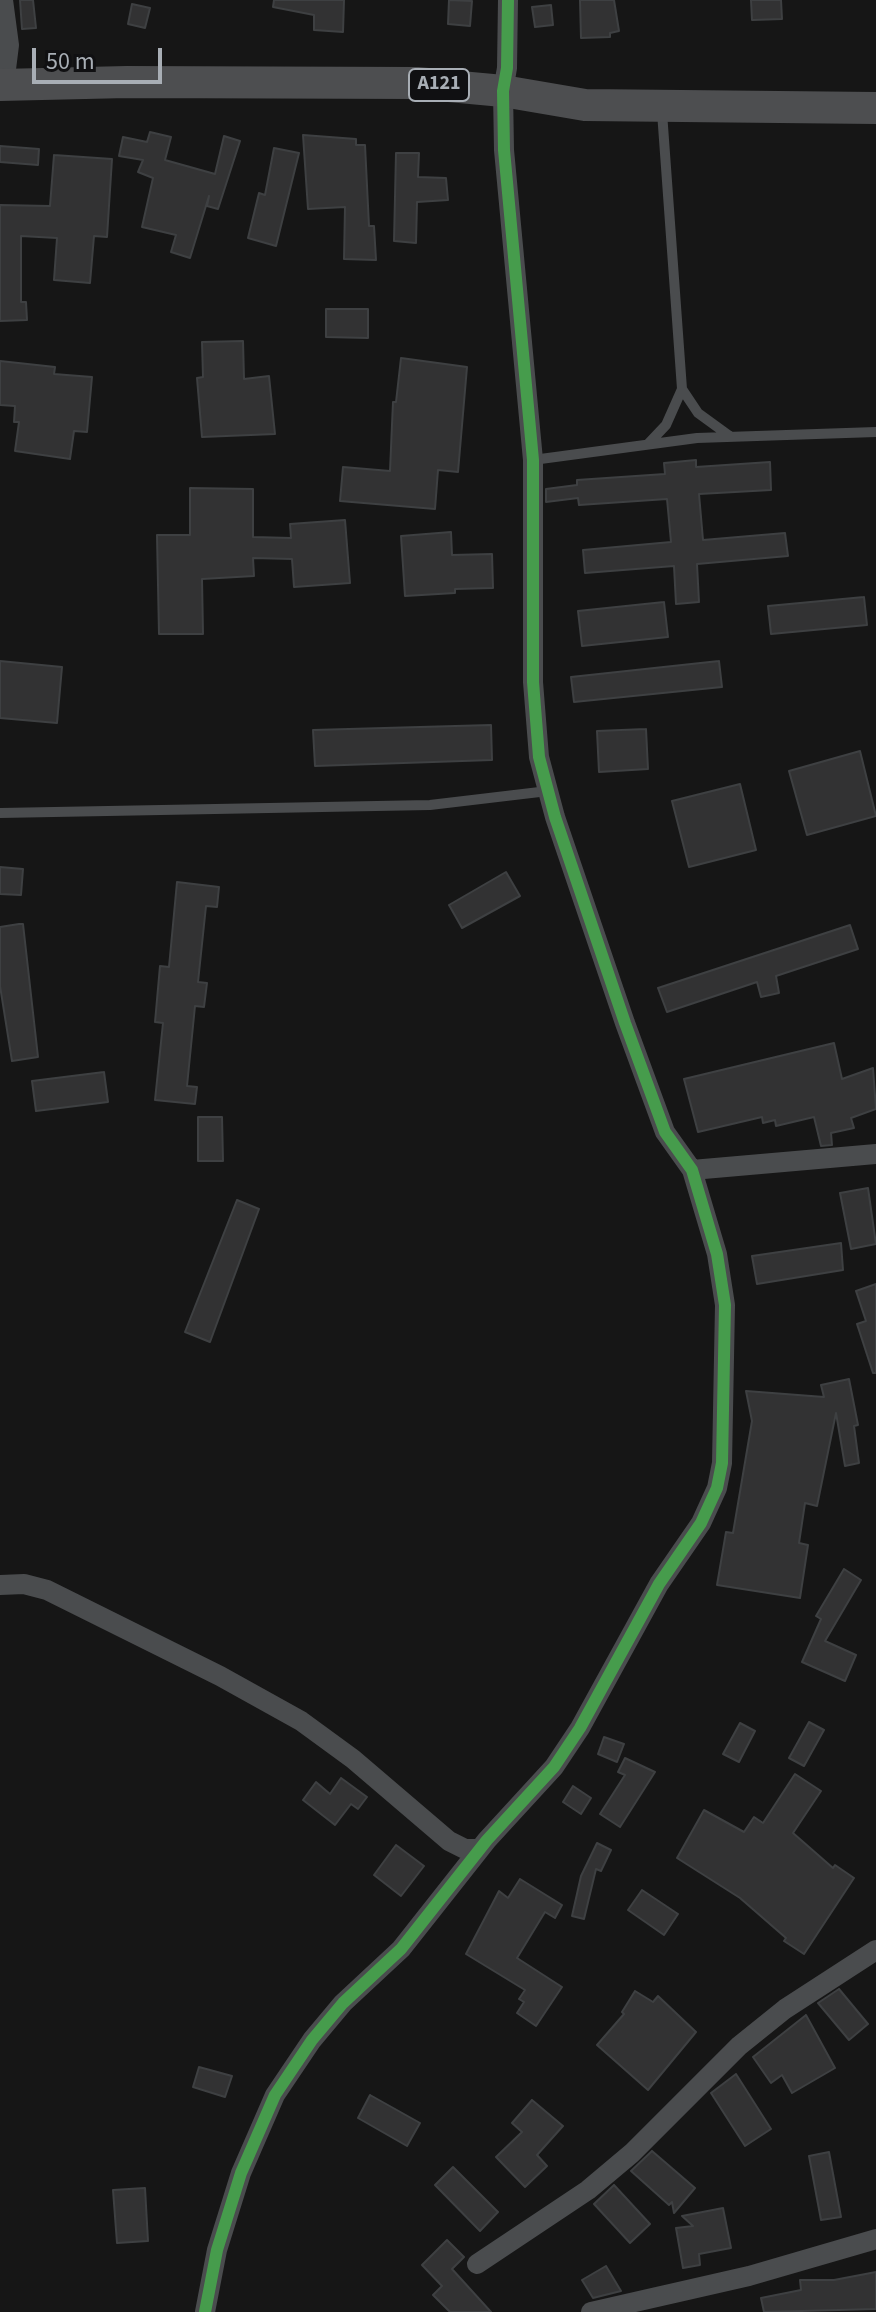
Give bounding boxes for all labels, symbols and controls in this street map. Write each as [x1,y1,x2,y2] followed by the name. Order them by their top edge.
[36,32,166,82] scale bar
[46,44,95,79] text: 50 m
[409,69,469,101] road number: A121

